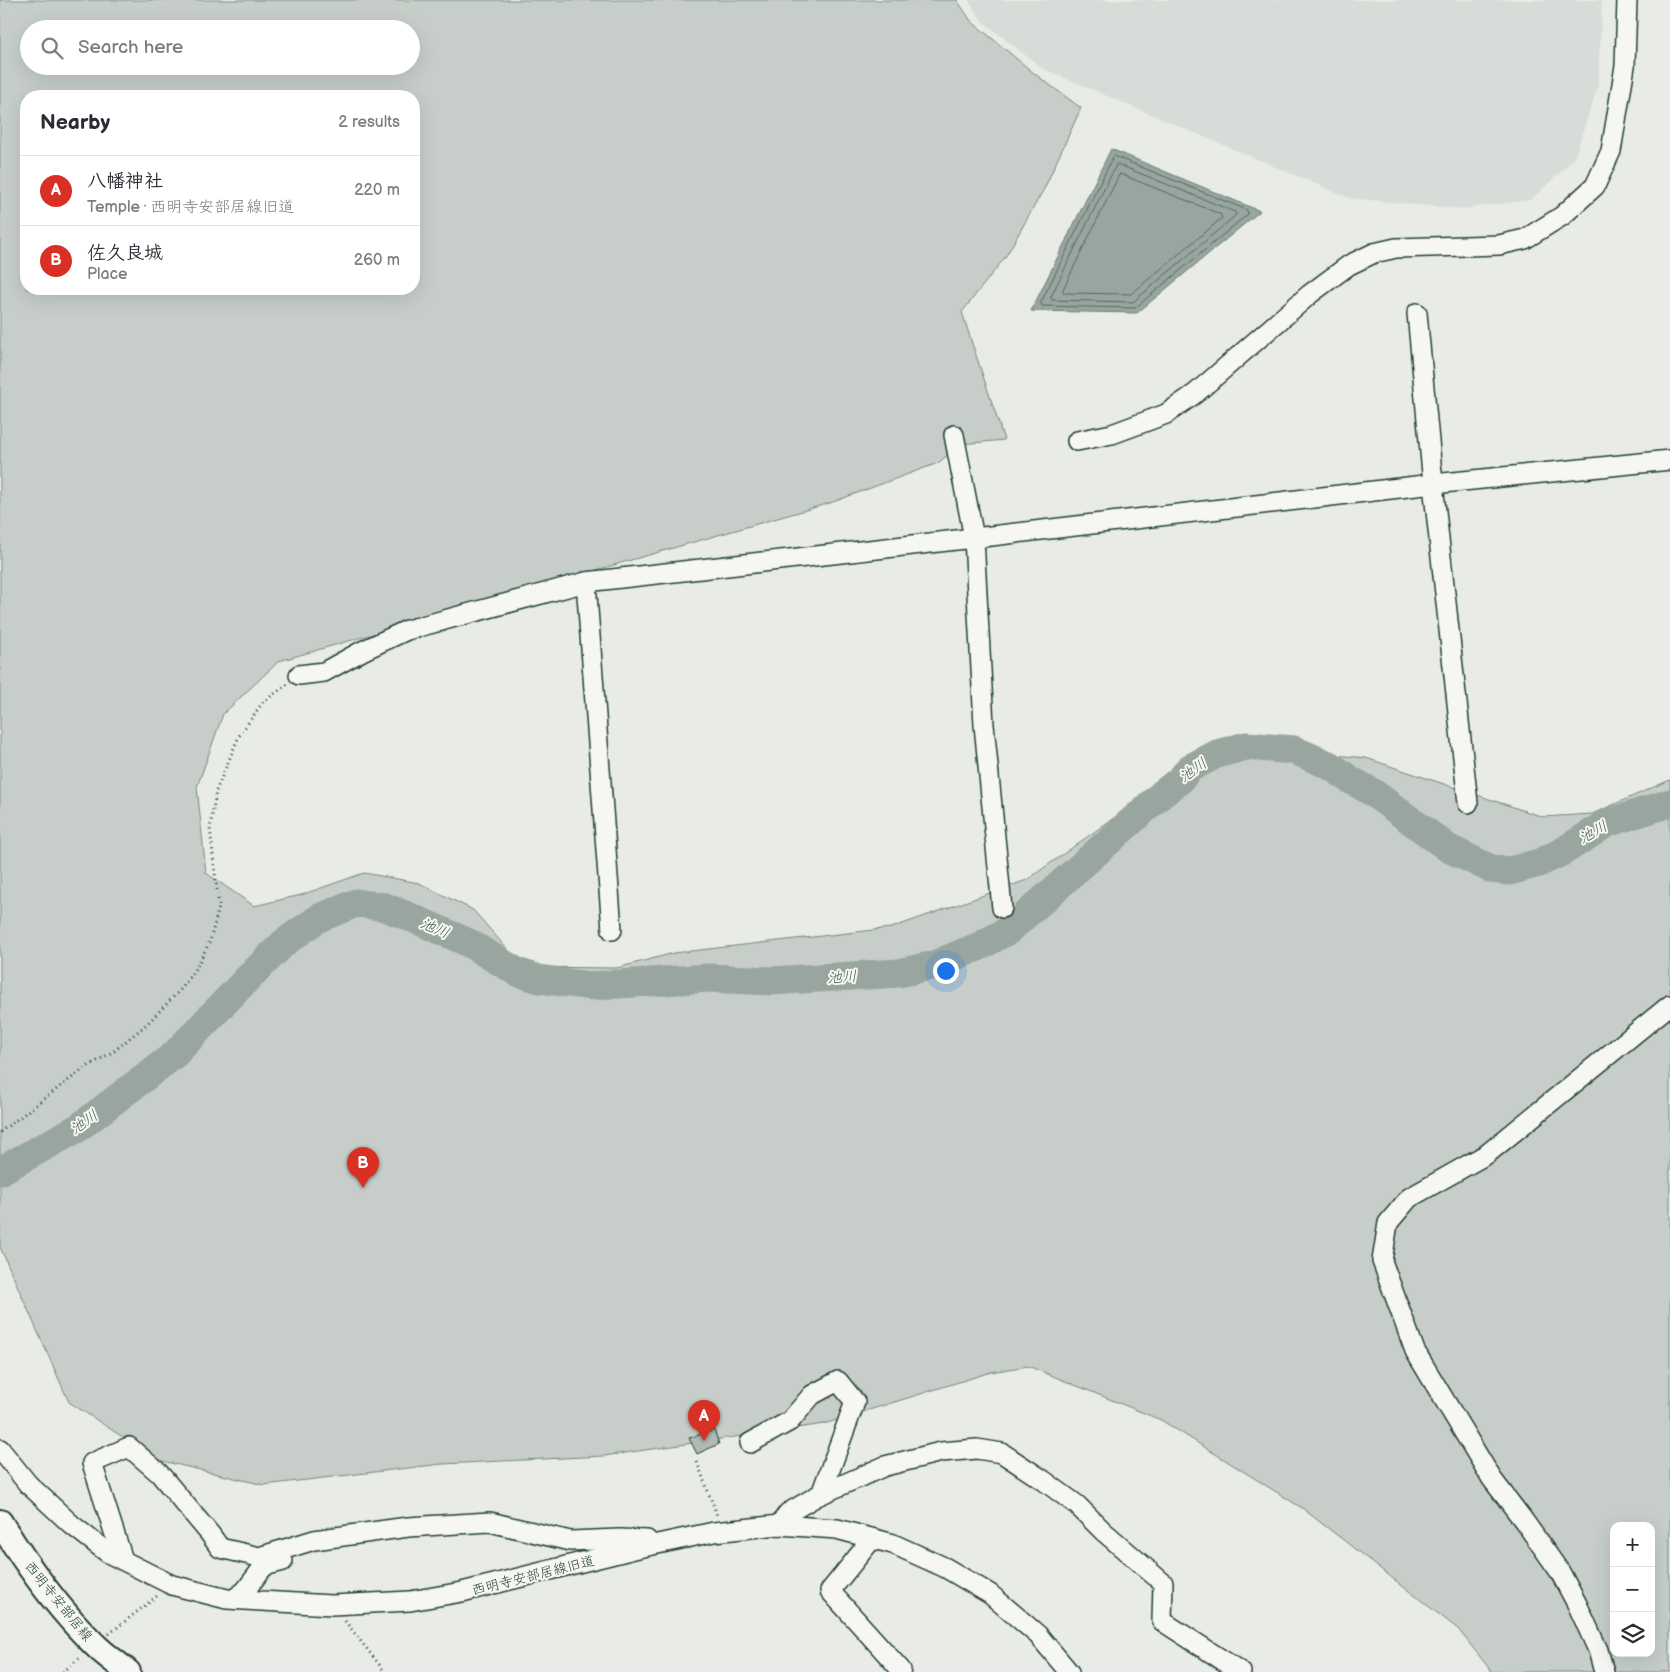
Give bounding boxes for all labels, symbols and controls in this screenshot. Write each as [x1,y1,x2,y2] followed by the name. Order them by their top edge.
[20,20,420,75] search box
[38,34,66,62] icon: search
[78,36,183,59] text: Search here
[40,110,110,135] text: Nearby
[338,113,400,132] text: 2 results
[87,170,163,193] text: 八幡神社
[51,181,61,200] text: A
[354,181,400,200] text: 220 m
[87,198,294,217] text: Temple · 西明寺安部居線旧道
[87,242,163,265] text: 佐久良城
[50,251,62,270] text: B
[354,251,400,270] text: 260 m
[87,265,128,284] text: Place
[1176,754,1211,787] water label: 池川
[1576,817,1611,848] water label: 池川
[417,914,452,943] water label: 池川
[933,958,959,984] your location
[826,967,858,988] water label: 池川
[67,1106,102,1139] water label: 池川
[347,1147,379,1188] pin: B
[688,1400,720,1441] pin: A
[1610,1522,1655,1657] map controls
[1610,1522,1655,1567] button: +
[470,1552,596,1599] street label: 西明寺安部居線旧道
[21,1558,96,1645] street label: 西明寺安部居線
[1610,1567,1655,1612] button: −
[1610,1612,1655,1657] button: layers

